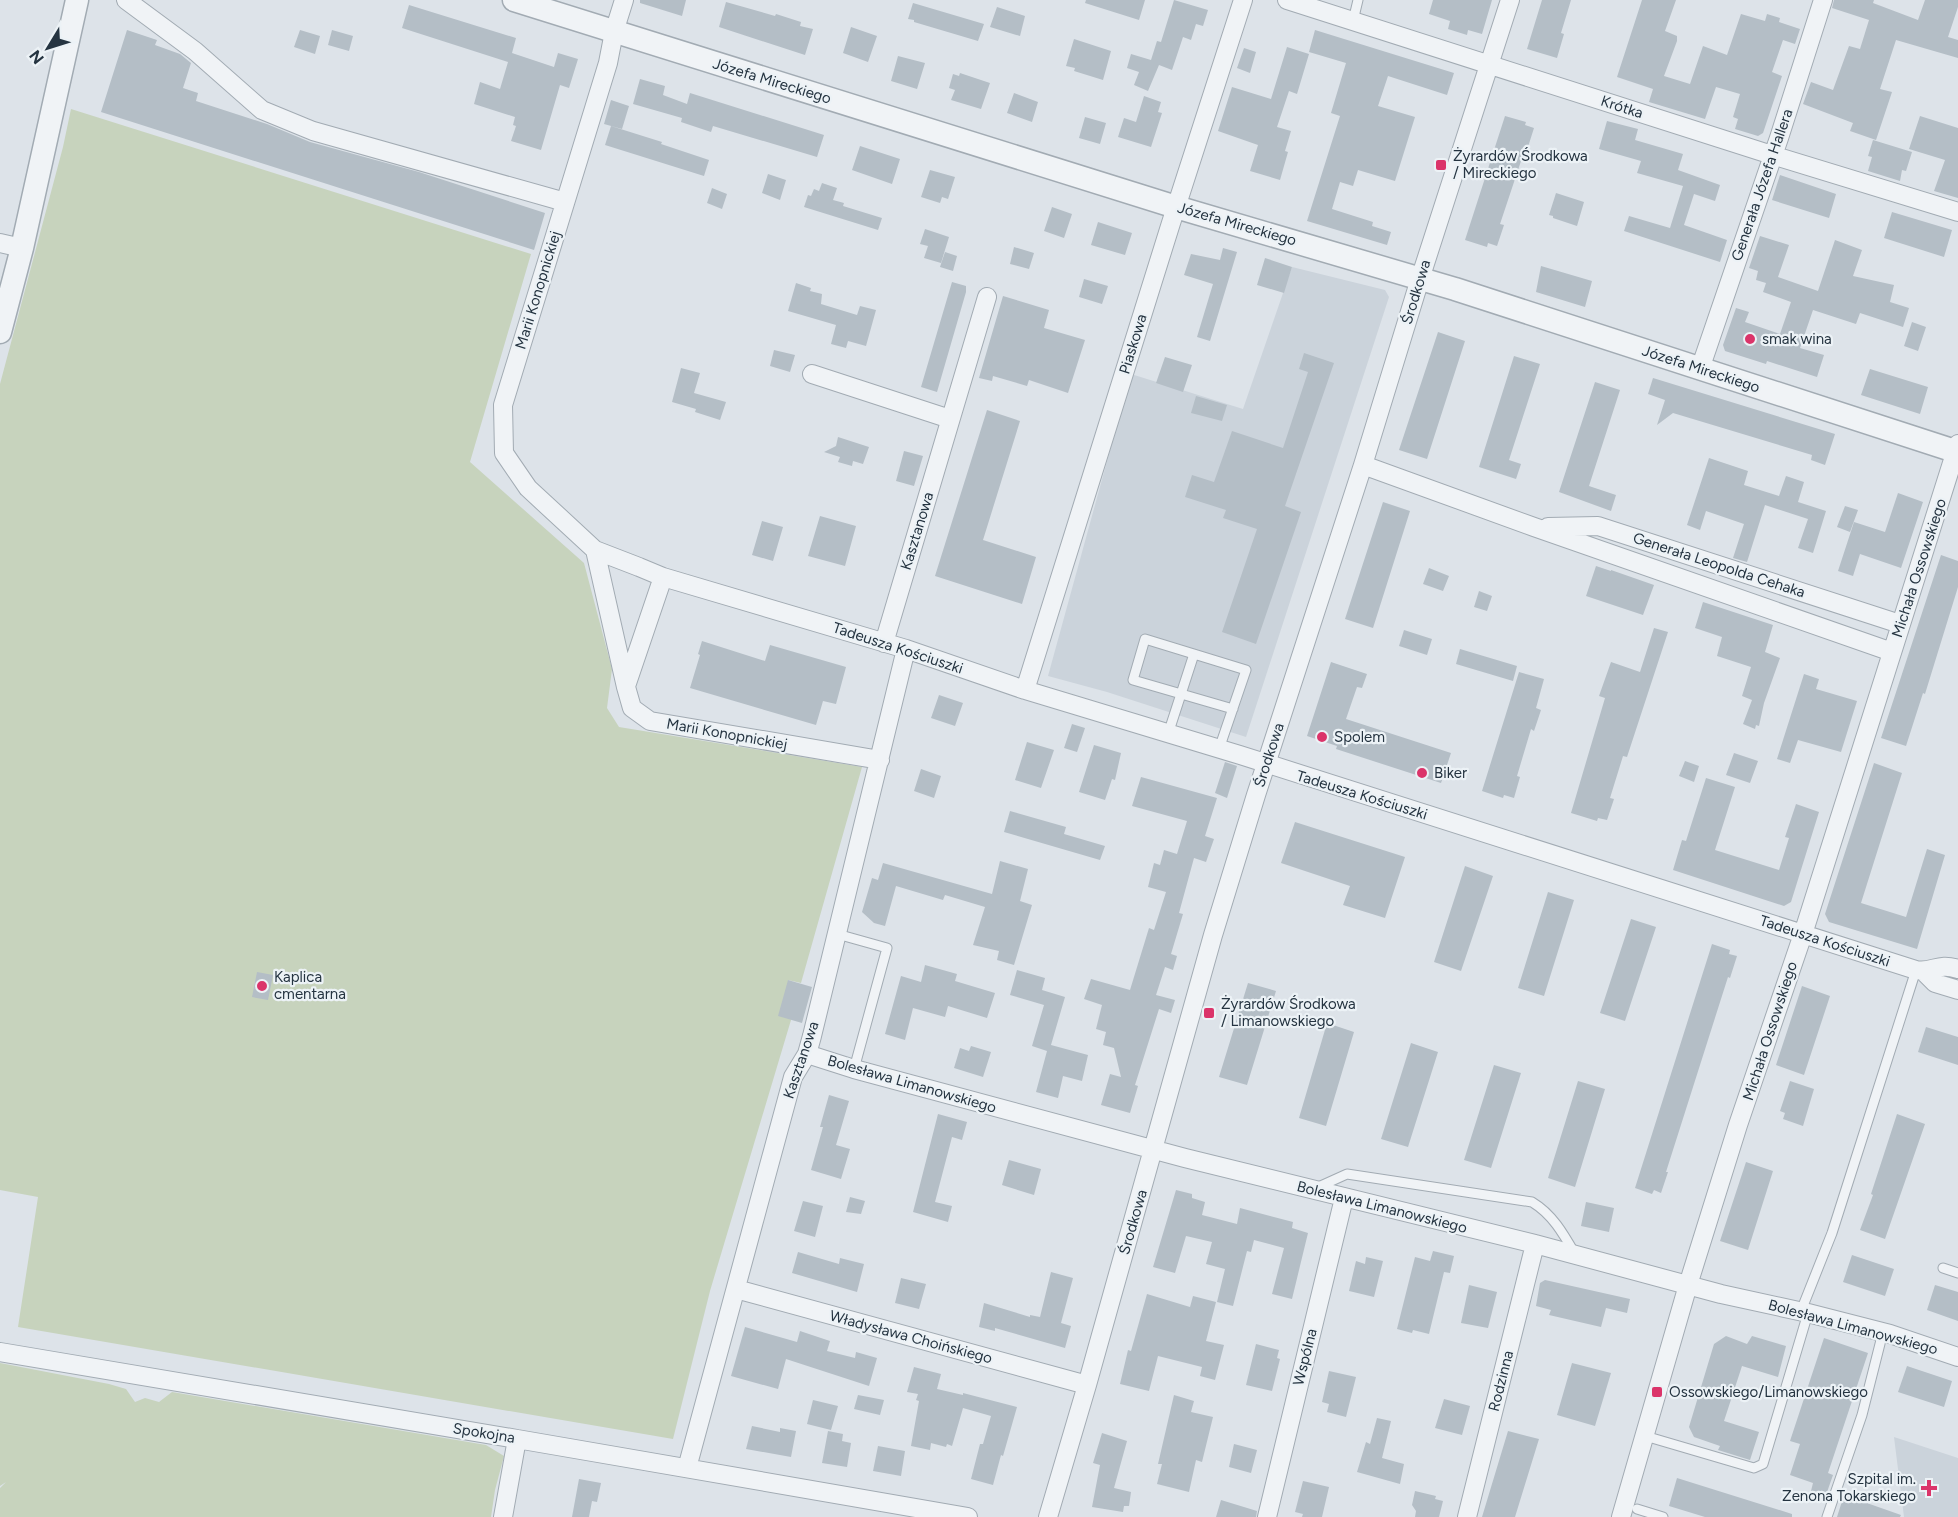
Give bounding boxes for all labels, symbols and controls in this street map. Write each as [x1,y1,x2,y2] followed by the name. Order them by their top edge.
[18,18,78,78] north arrow
[25,46,48,68] text: N
[711,54,834,108] street label: Józefa Mireckiego
[1599,92,1645,122] street label: Krótka
[1727,107,1797,263] street label: Generała Józefa Hallera
[1453,147,1588,182] place label: Żyrardów Środkowa / Mireckiego
[1434,158,1448,172] marker: Żyrardów Środkowa / Mireckiego
[1175,198,1299,250] street label: Józefa Mireckiego
[511,229,565,351] street label: Marii Konopnickiej
[1398,258,1434,326] street label: Środkowa
[1115,312,1151,376] street label: Piaskowa
[1762,330,1832,348] place label: smak wina
[1743,332,1757,346] marker: smak wina
[1640,341,1762,397] street label: Józefa Mireckiego
[897,490,937,572] street label: Kasztanowa
[1888,496,1950,640] street label: Michała Ossowskiego
[1631,529,1807,601] street label: Generała Leopolda Cehaka
[831,618,965,678] street label: Tadeusza Kościuszki
[665,714,789,754] street label: Marii Konopnickiej
[1250,721,1288,789] street label: Środkowa
[1334,728,1385,746] place label: Spolem
[1315,730,1329,744] marker: Spolem
[1434,764,1467,782] place label: Biker
[1415,766,1429,780] marker: Biker
[1294,767,1430,823] street label: Tadeusza Kościuszki
[1758,911,1892,971] street label: Tadeusza Kościuszki
[1739,959,1801,1103] street label: Michała Ossowskiego
[274,968,346,1003] place label: Kaplica cmentarna
[255,979,269,993] marker: Kaplica cmentarna
[1221,995,1356,1030] place label: Żyrardów Środkowa / Limanowskiego
[1202,1006,1216,1020] marker: Żyrardów Środkowa / Limanowskiego
[779,1019,823,1101] street label: Kasztanowa
[825,1051,999,1117] street label: Bolesława Limanowskiego
[1295,1177,1469,1237] street label: Bolesława Limanowskiego
[1115,1187,1151,1257] street label: Środkowa
[1766,1296,1940,1358] street label: Bolesława Limanowskiego
[828,1307,995,1367] street label: Władysława Choińskiego
[1289,1327,1321,1387] street label: Wspólna
[1485,1349,1517,1413] street label: Rodzinna
[1669,1383,1868,1401] place label: Ossowskiego/Limanowskiego
[1650,1385,1664,1399] marker: Ossowskiego/Limanowskiego
[452,1419,516,1447] street label: Spokojna
[1782,1470,1916,1505] place label: Szpital im. Zenona Tokarskiego
[1920,1479,1938,1497] marker: Szpital im. Zenona Tokarskiego

